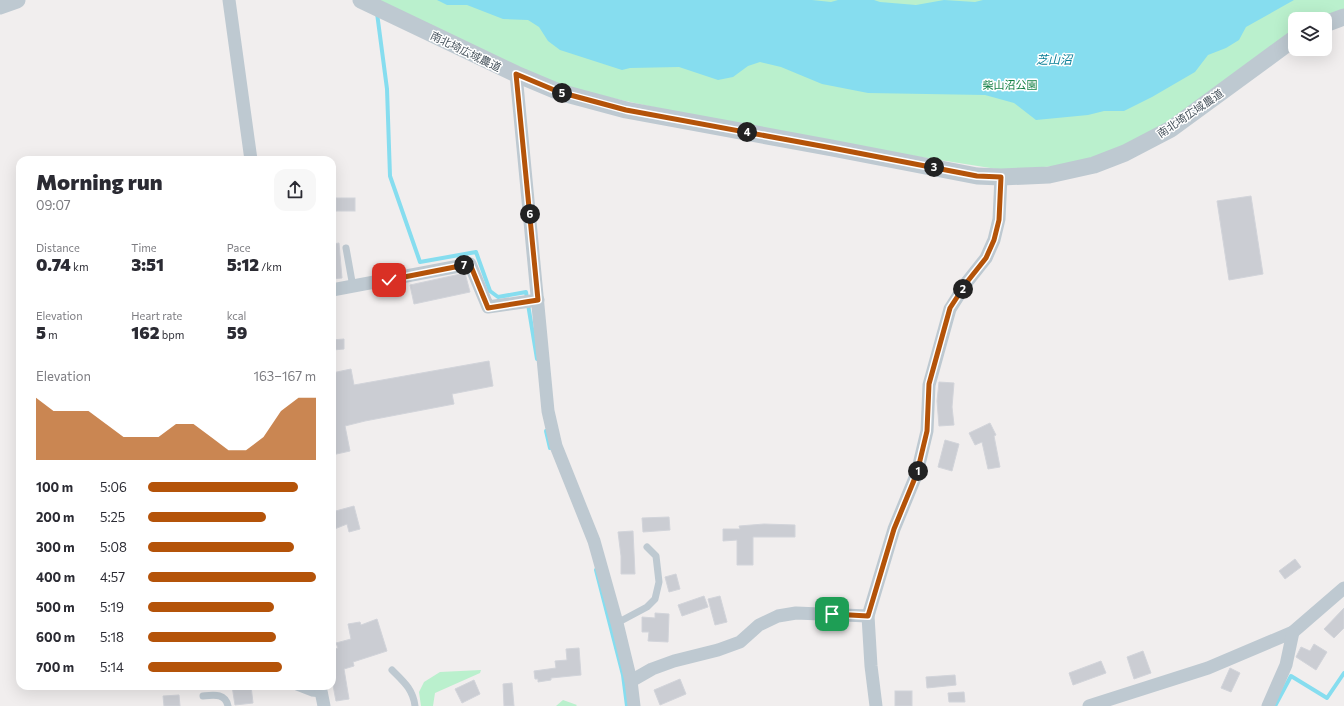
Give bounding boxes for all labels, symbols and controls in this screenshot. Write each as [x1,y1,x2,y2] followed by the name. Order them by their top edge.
[1288,12,1332,56] map controls
[1288,12,1332,56] button: layers
[429,28,503,74] street label: 南北埼広域農道
[1036,52,1074,66] water label: 芝山沼
[983,78,1038,91] park label: 柴山沼公園
[552,83,572,103] pin: 5
[559,86,565,99] text: 5
[1154,86,1226,140] street label: 南北埼広域農道
[737,122,757,142] pin: 4
[744,125,750,138] text: 4
[924,157,944,177] pin: 3
[931,160,937,173] text: 3
[36,168,163,195] text: Morning run
[274,169,316,211] button: share
[36,197,71,213] text: 09:07
[520,204,540,224] pin: 6
[527,207,533,220] text: 6
[36,241,80,254] text: Distance
[131,241,157,254] text: Time
[227,241,251,254] text: Pace
[36,254,71,275] text: 0.74
[131,254,164,275] text: 3:51
[227,254,259,275] text: 5:12
[454,255,474,275] pin: 7
[461,258,467,271] text: 7
[71,260,89,273] text: km
[259,260,282,273] text: /km
[372,263,406,297] pin
[378,269,400,291] icon: check
[953,279,973,299] pin: 2
[960,282,966,295] text: 2
[36,309,82,322] text: Elevation
[131,309,182,322] text: Heart rate
[227,309,246,322] text: kcal
[36,322,46,343] text: 5
[131,322,160,343] text: 162
[227,322,247,343] text: 59
[46,328,58,341] text: m
[160,328,184,341] text: bpm
[36,368,91,384] text: Elevation
[253,368,316,384] text: 163–167 m
[908,461,928,481] pin: 1
[916,464,920,477] text: 1
[36,479,73,495] text: 100 m
[100,479,127,495] text: 5:06
[36,509,74,525] text: 200 m
[100,509,125,525] text: 5:25
[36,539,75,555] text: 300 m
[100,539,127,555] text: 5:08
[36,569,75,585] text: 400 m
[100,569,125,585] text: 4:57
[815,597,849,631] pin
[36,599,75,615] text: 500 m
[100,599,124,615] text: 5:19
[821,603,843,625] icon: arrive
[36,629,75,645] text: 600 m
[100,629,124,645] text: 5:18
[36,659,74,675] text: 700 m
[100,659,124,675] text: 5:14

